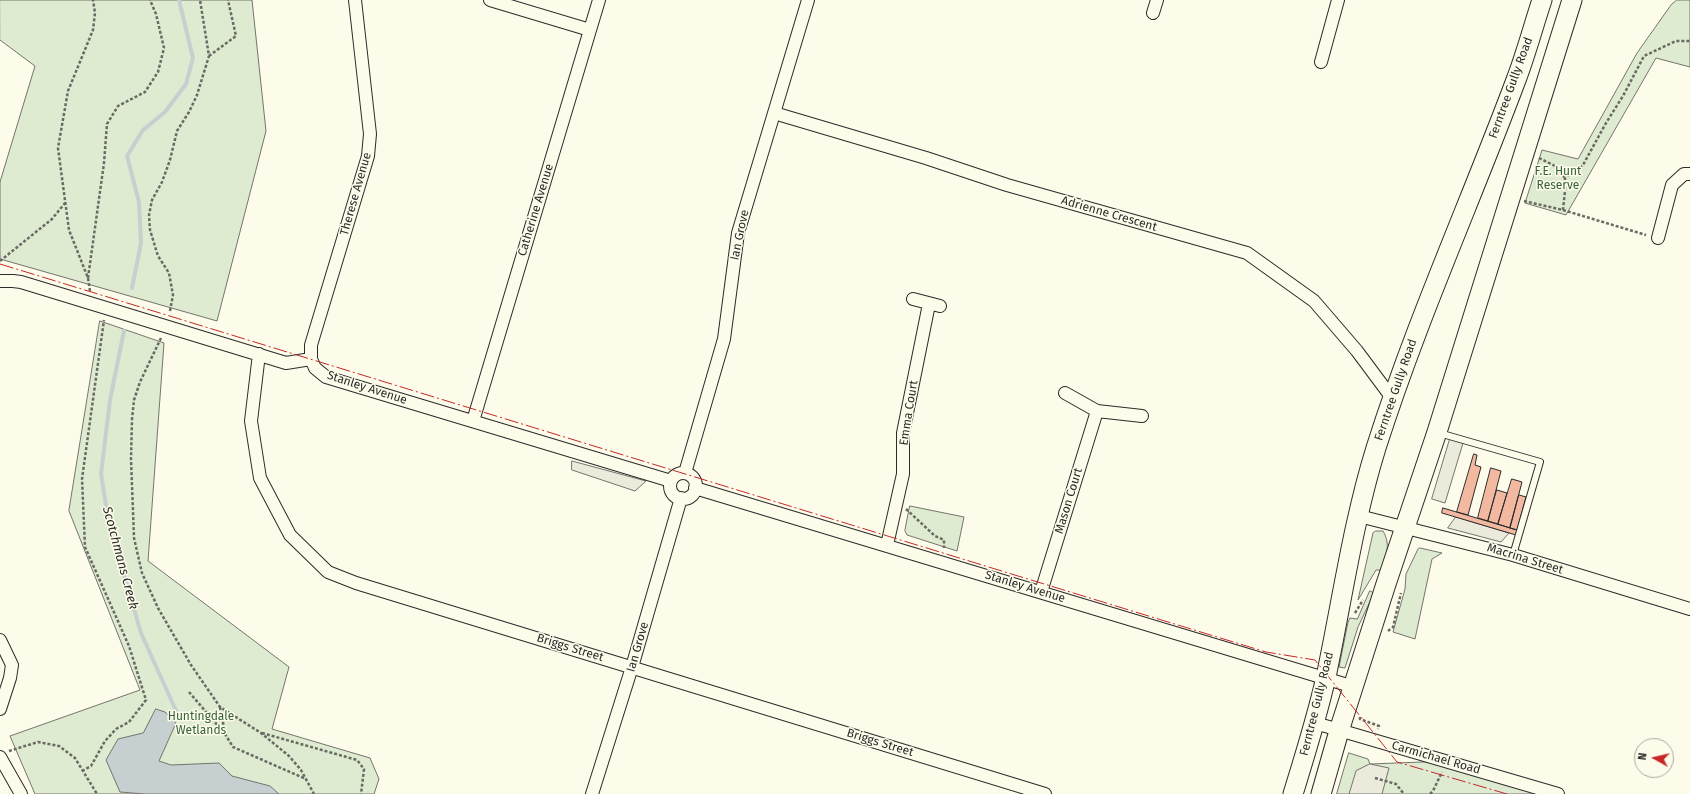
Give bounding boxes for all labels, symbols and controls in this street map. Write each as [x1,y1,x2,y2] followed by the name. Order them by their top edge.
[1486,35,1536,141] street label: Ferntree Gully Road
[337,151,375,237] street label: Therese Avenue
[515,162,557,258] street label: Catherine Avenue
[1535,165,1581,193] park label: F.E. Hunt Reserve
[1060,193,1158,235] street label: Adrienne Crescent
[728,208,752,262] street label: Ian Grove
[1372,337,1420,443] street label: Ferntree Gully Road
[325,368,409,408] street label: Stanley Avenue
[897,379,921,447] street label: Emma Court
[1052,466,1086,536] street label: Mason Court
[99,505,141,611] water label: Scotchmans Creek
[1485,541,1565,577] street label: Macrina Street
[983,568,1067,606] street label: Stanley Avenue
[624,620,652,674] street label: Ian Grove
[535,631,605,665] street label: Briggs Street
[1297,650,1337,758] street label: Ferntree Gully Road
[168,710,234,738] park label: Huntingdale Wetlands
[845,726,915,760] street label: Briggs Street
[1390,738,1482,778] street label: Carmichael Road
[1634,738,1674,778] north arrow
[1636,752,1650,761] text: N

